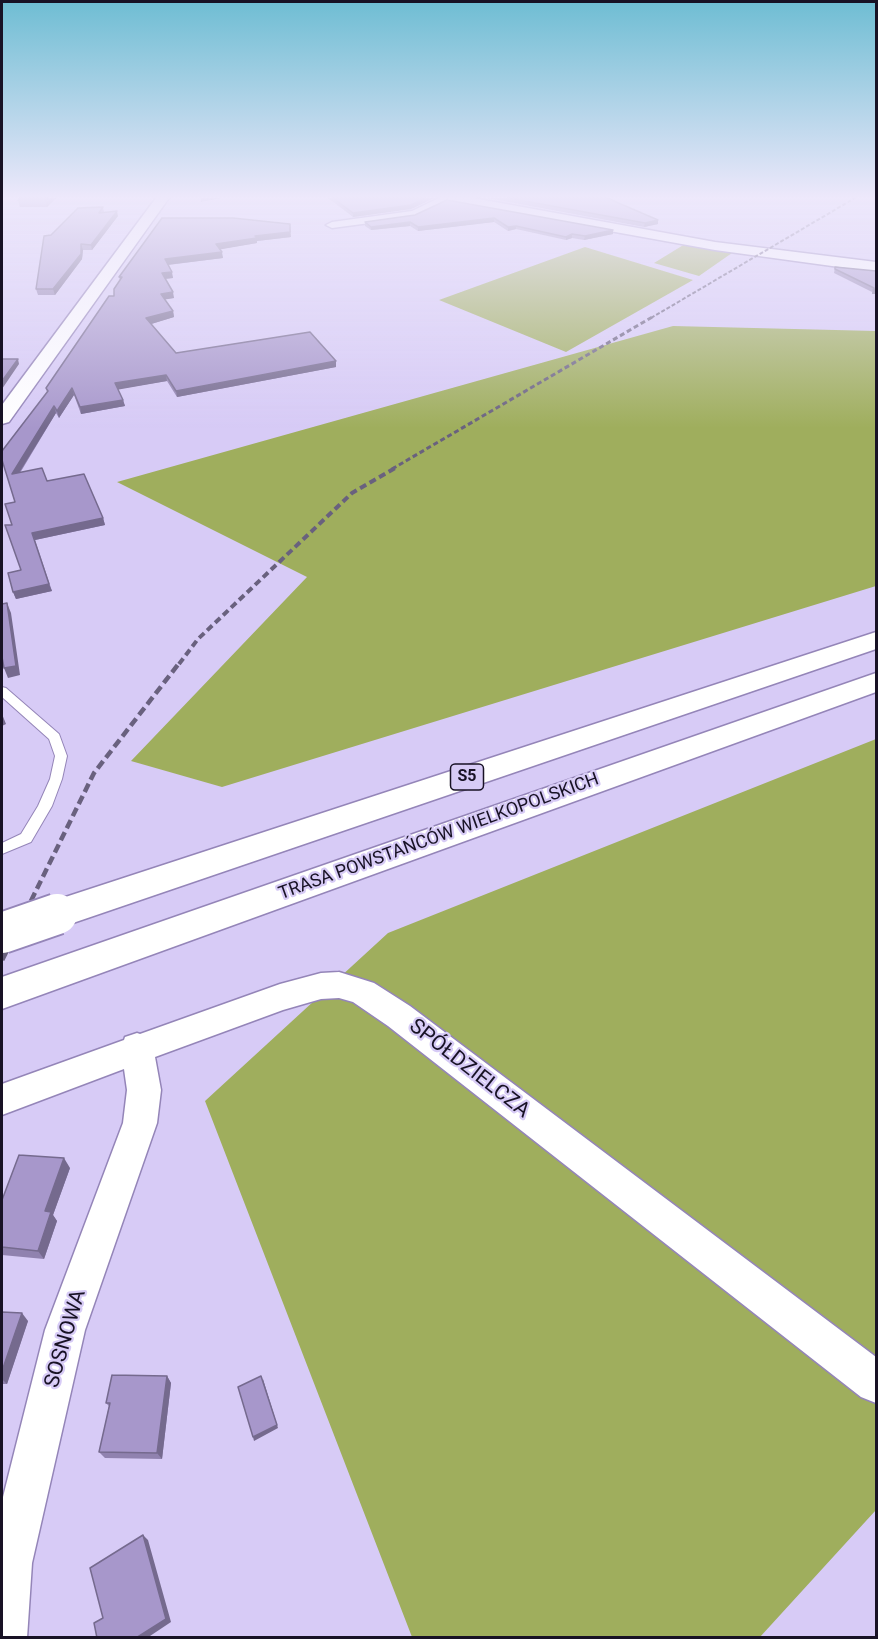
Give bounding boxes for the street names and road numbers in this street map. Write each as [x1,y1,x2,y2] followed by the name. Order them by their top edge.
[450,764,484,790] road number: S5
[276,769,602,905] street label: TRASA POWSTAŃCÓW WIELKOPOLSKICH
[404,1014,534,1124] street label: SPÓŁDZIELCZA
[40,1287,92,1391] street label: SOSNOWA

